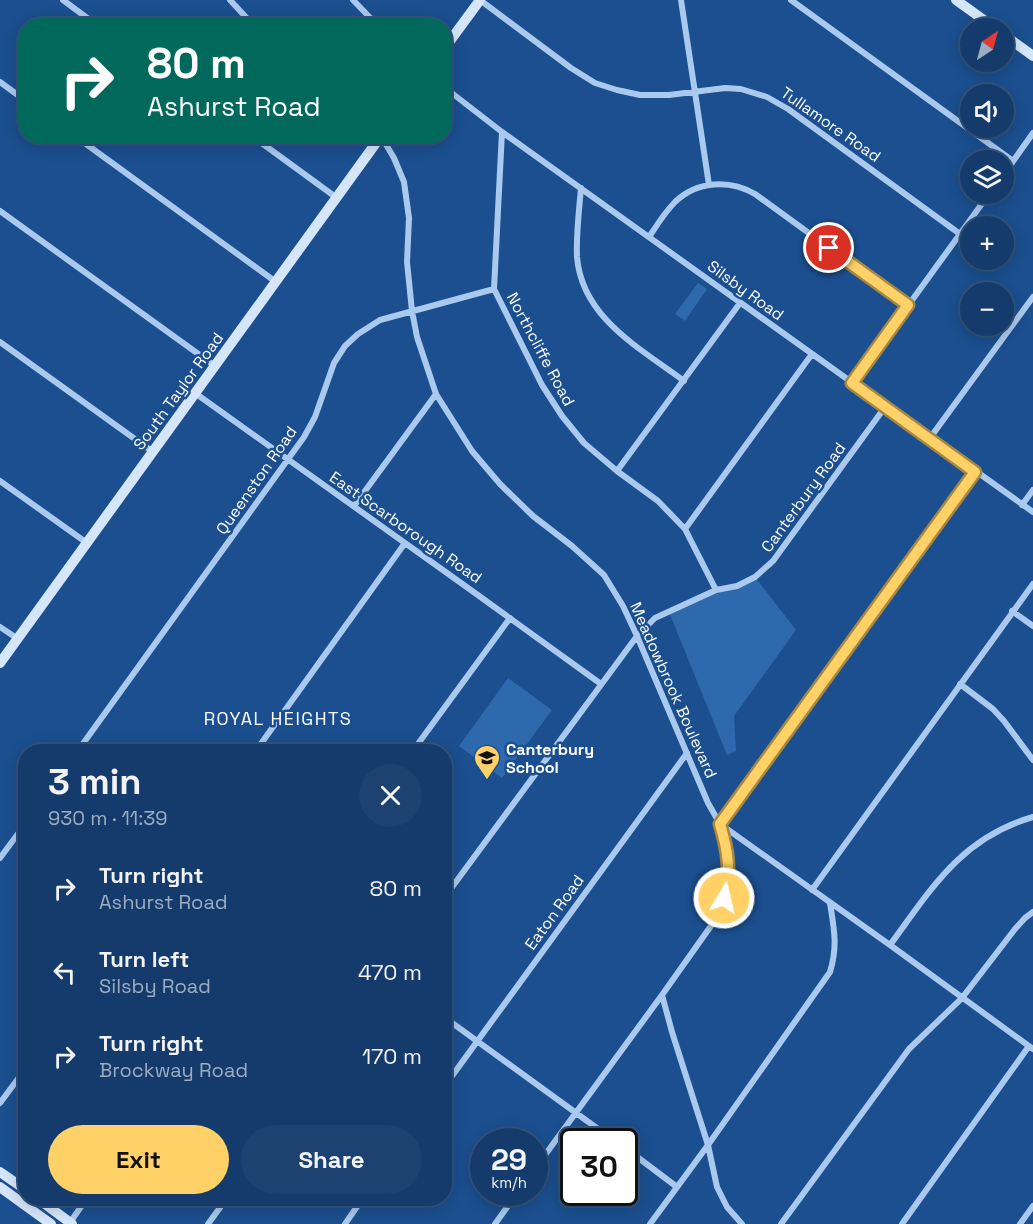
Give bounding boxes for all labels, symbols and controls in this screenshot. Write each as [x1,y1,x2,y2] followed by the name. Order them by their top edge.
[960,18,1014,72] north arrow
[960,18,1014,336] map controls
[147,37,246,90] text: 80 m
[48,42,126,120] icon: right
[777,82,885,167] street label: Tullamore Road
[960,84,1014,138] button: sound
[147,89,321,124] text: Ashurst Road
[960,150,1014,204] button: layers
[960,216,1014,270] button: +
[803,222,854,273] pin
[812,231,845,264] icon: arrive
[703,256,788,325] street label: Silsby Road
[960,282,1014,336] button: −
[502,289,579,410] street label: Northcliffe Road
[129,328,228,454] street label: South Taylor Road
[211,422,302,539] street label: Queenston Road
[756,438,850,556] street label: Canterbury Road
[325,467,486,588] street label: East Scarborough Road
[625,599,722,782] street label: Meadowbrook Boulevard
[204,707,352,730] district label: ROYAL HEIGHTS
[506,739,594,778] place label: Canterbury School
[472,743,502,781] school or university icon: Canterbury School
[48,759,142,805] text: 3 min
[359,764,422,827] button: close
[48,805,168,831] text: 930 m · 11:39
[99,861,204,889] text: Turn right
[692,866,756,930] position arrow
[520,871,589,954] street label: Eaton Road
[48,872,81,905] icon: right
[370,874,422,902] text: 80 m
[99,889,228,915] text: Ashurst Road
[99,945,189,973] text: Turn left
[48,956,81,989] icon: left
[358,958,422,986] text: 470 m
[99,973,211,999] text: Silsby Road
[99,1029,204,1057] text: Turn right
[48,1040,81,1073] icon: right
[362,1042,422,1070] text: 170 m
[99,1057,248,1083] text: Brockway Road
[48,1125,229,1194] button: Exit
[241,1125,422,1194] button: Share
[560,1128,638,1206] speed limit sign: 30
[491,1140,527,1179] text: 29
[491,1173,527,1192] text: km/h

